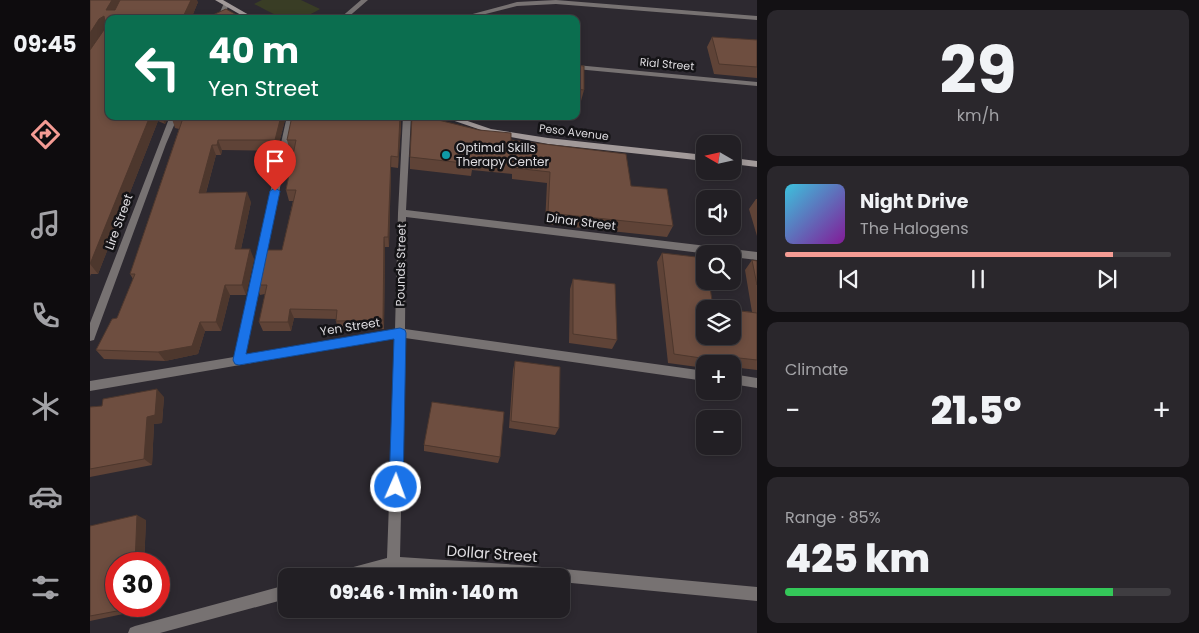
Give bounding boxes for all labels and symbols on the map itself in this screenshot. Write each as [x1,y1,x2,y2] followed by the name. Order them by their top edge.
[639,54,695,74] street label: Rial Street
[538,120,610,144] street label: Peso Avenue
[696,135,741,180] north arrow
[456,139,549,170] place label: Optimal Skills Therapy Center
[254,140,296,191] pin
[440,149,452,161] marker: Optimal Skills Therapy Center
[101,191,137,252] street label: Lire Street
[545,209,617,234] street label: Dinar Street
[391,223,410,306] street label: Pounds Street
[319,313,381,340] street label: Yen Street
[369,460,421,512] position arrow
[446,540,538,567] street label: Dollar Street
[105,552,170,617] speed limit sign: 30

